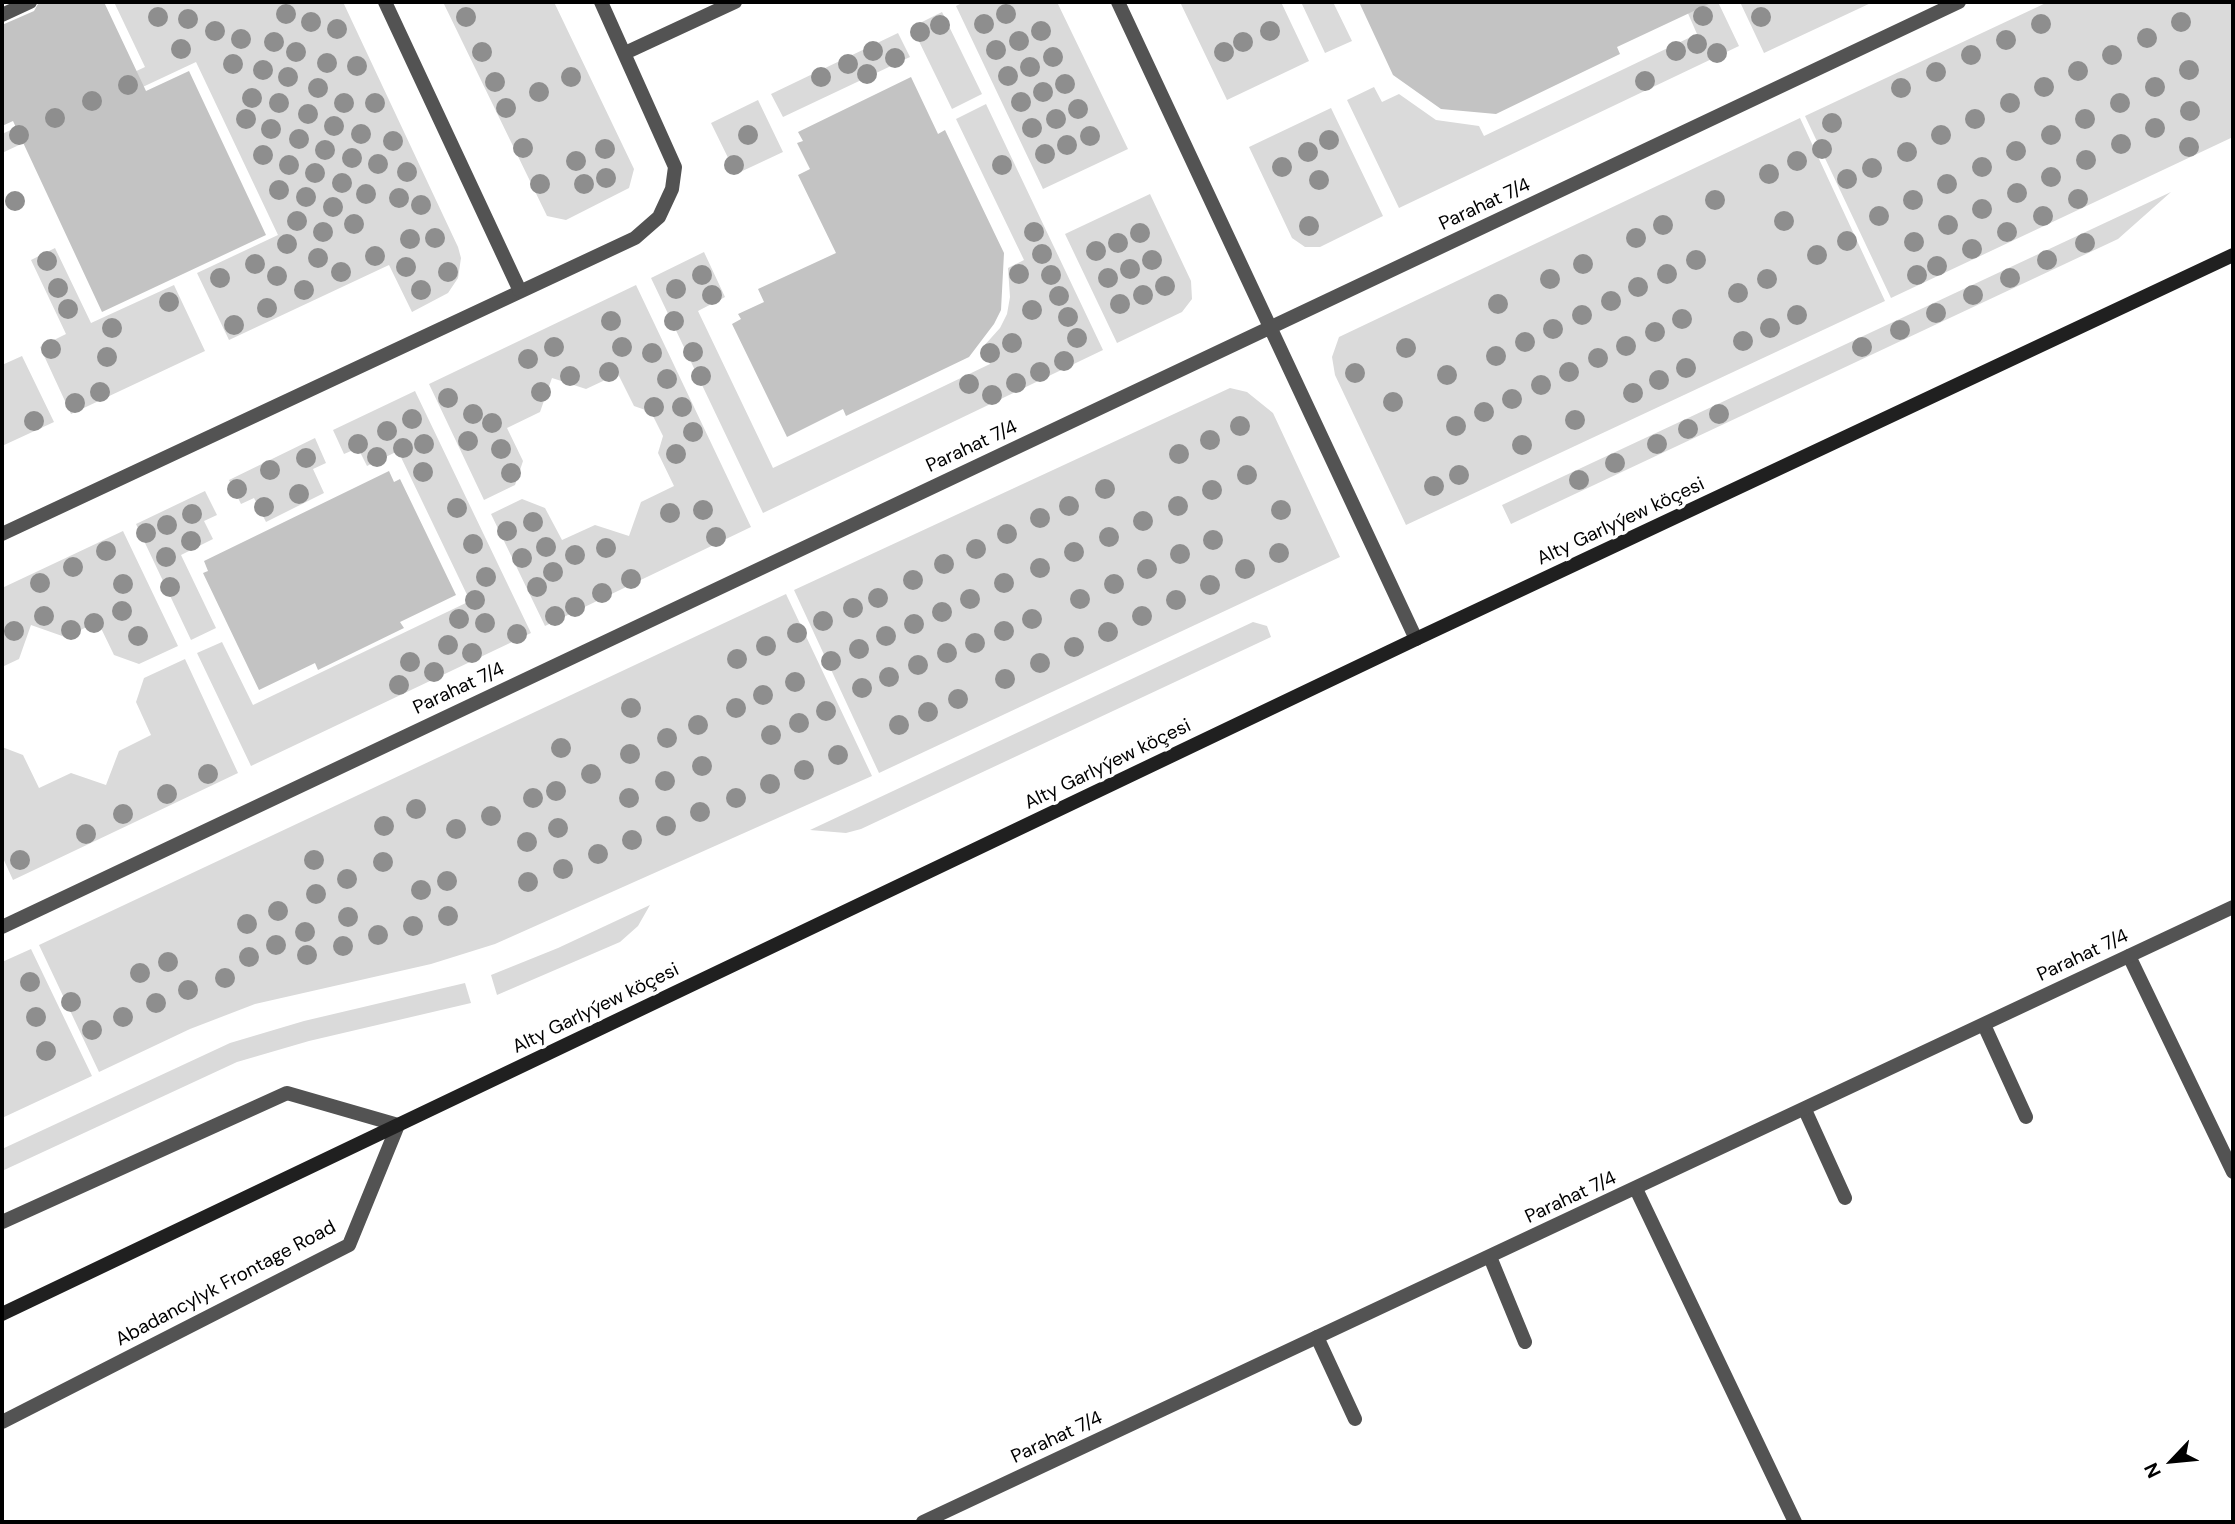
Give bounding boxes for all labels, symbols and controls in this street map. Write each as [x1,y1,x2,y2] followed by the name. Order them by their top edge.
[1436,174,1534,236] street label: Parahat 7/4
[923,416,1021,478] street label: Parahat 7/4
[1534,473,1708,571] street label: Alty Garlyýew köçesi
[410,658,508,720] street label: Parahat 7/4
[1021,715,1195,815] street label: Alty Garlyýew köçesi
[2034,925,2132,987] street label: Parahat 7/4
[509,959,683,1059] street label: Alty Garlyýew köçesi
[1522,1167,1620,1229] street label: Parahat 7/4
[112,1216,340,1352] street label: Abadancylyk Frontage Road
[1008,1407,1106,1469] street label: Parahat 7/4
[2137,1426,2207,1496] north arrow
[2138,1459,2167,1482] text: N

